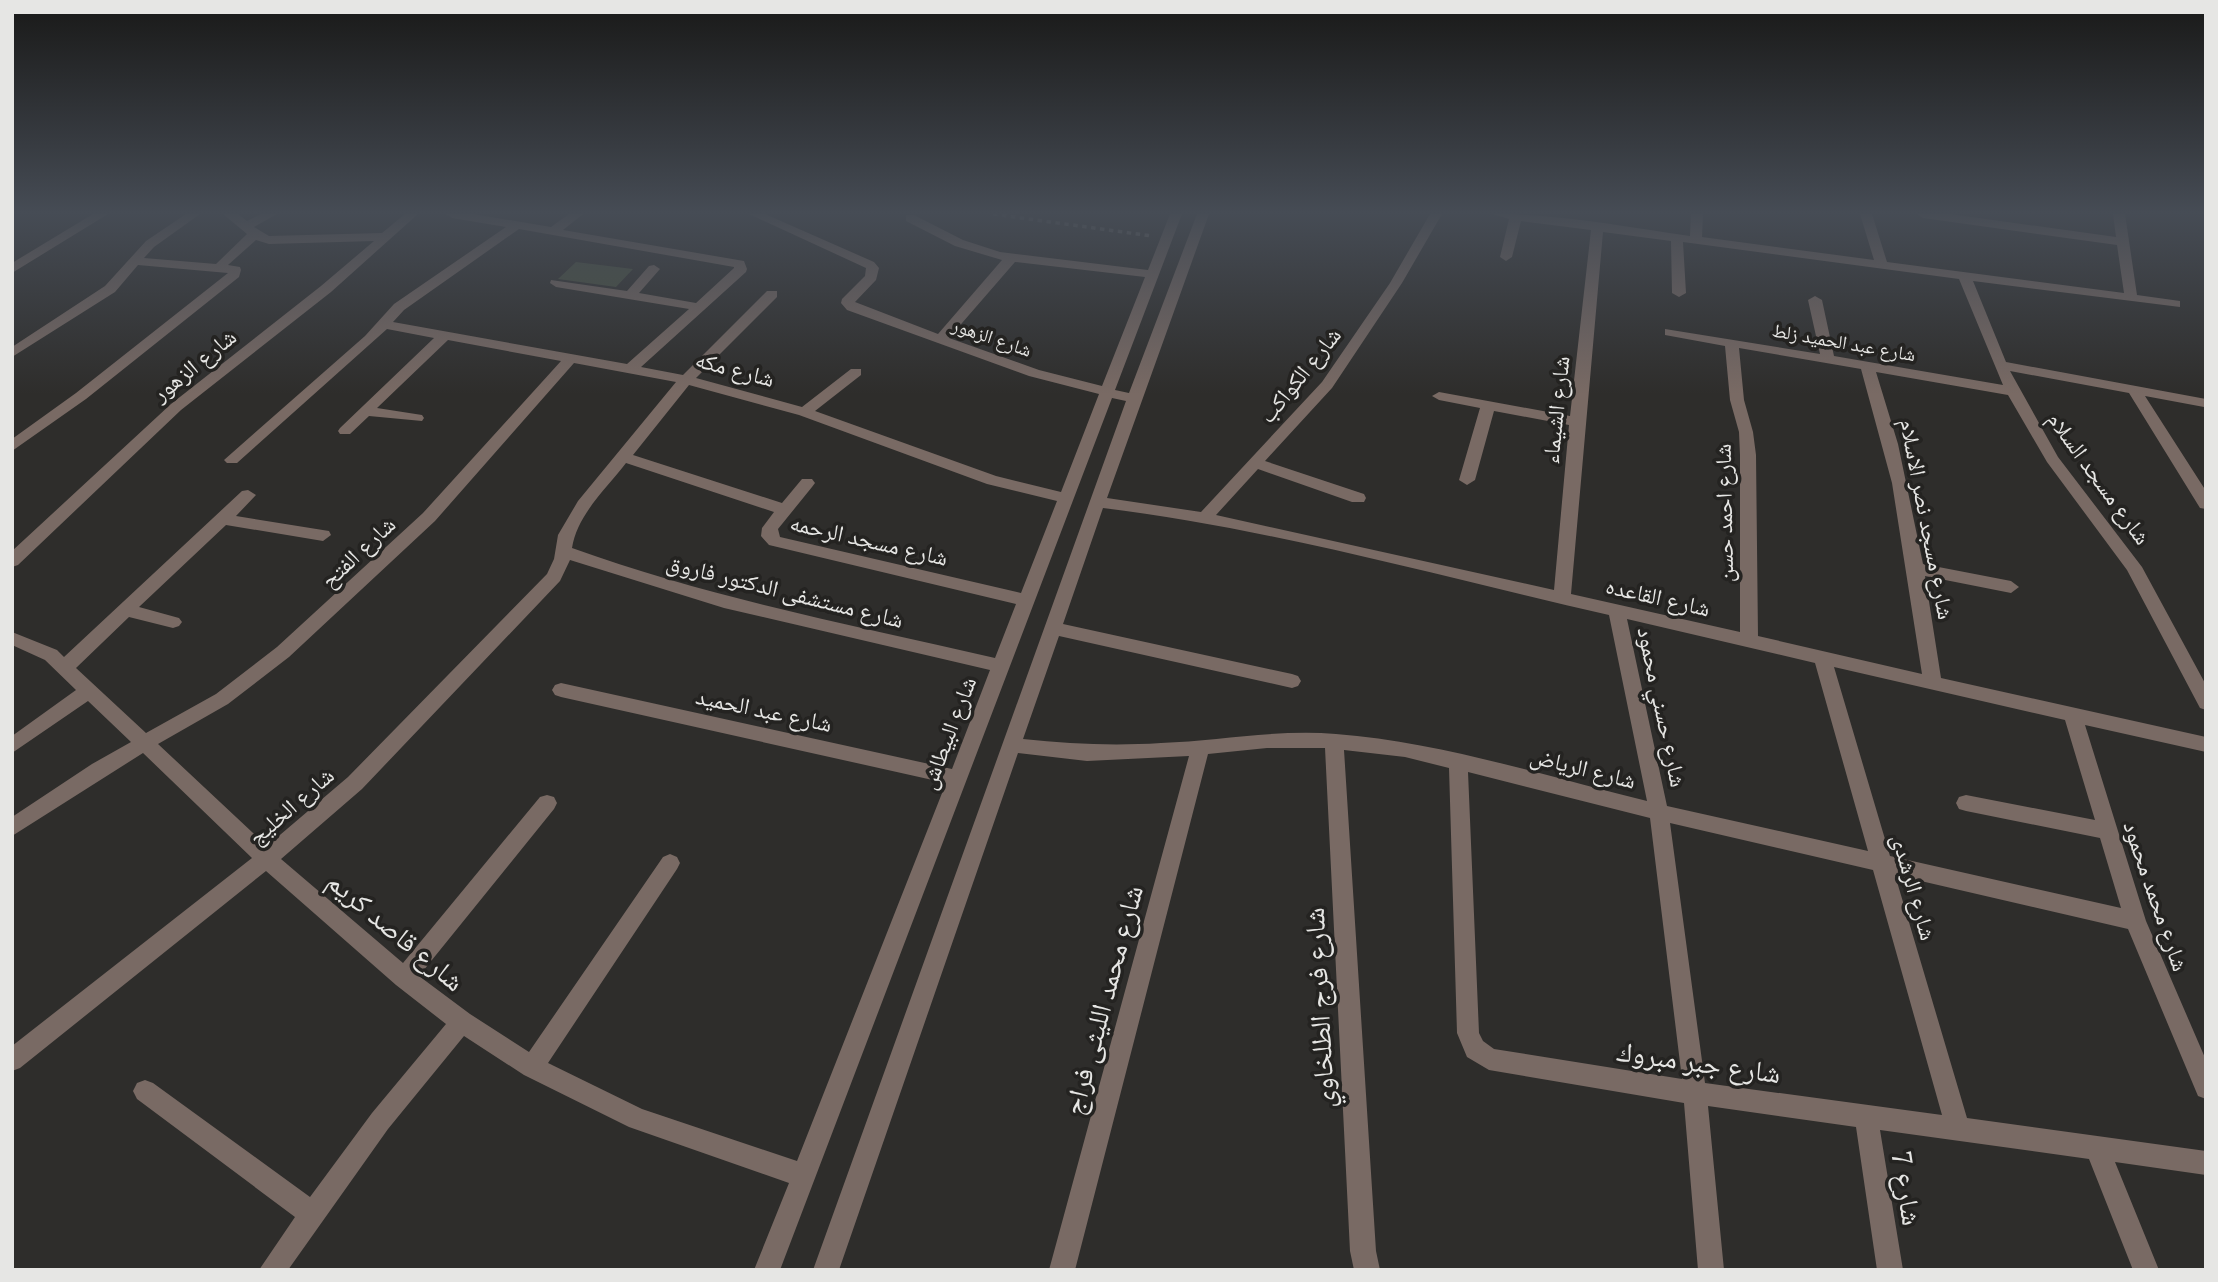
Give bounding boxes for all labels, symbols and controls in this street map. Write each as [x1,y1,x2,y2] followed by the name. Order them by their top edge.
[948,311,1035,362] street label: شارع الزهور
[1770,317,1918,366] street label: شارع عبد الحميد زلط
[1251,320,1348,429] street label: شارع الكواكب
[144,321,242,409] street label: شارع الزهور
[692,343,778,394] street label: شارع مكه
[1534,354,1577,466] street label: شارع الشيماء
[2040,405,2158,551] street label: شارع مسجد السلام
[1892,416,1962,622] street label: شارع مسجد نصر الاسلام
[1707,443,1740,583] street label: شارع احمد حسن
[787,506,951,573] street label: شارع مسجد الرحمه
[313,509,402,594] street label: شارع الفتح
[663,546,907,635] street label: شارع مستشفى الدكتور فاروق
[1603,569,1713,624] street label: شارع القاعده
[1627,624,1695,791] street label: شارع حسني محمود
[912,672,983,794] street label: شارع البيطاش
[693,680,835,739] street label: شارع عبد الحميد
[1527,739,1639,796] street label: شارع الرياض
[241,760,340,852] street label: شارع الخليج
[2116,817,2197,975] street label: شارع محمد محمود
[1885,830,1944,944] street label: شارع الرشدى
[319,862,473,1000] street label: شارع قاصد كريم
[1054,881,1151,1119] street label: شارع محمد الليثى فراج
[1295,906,1347,1109] street label: شارع فرج الطلخاوي
[1615,1032,1783,1091] street label: شارع جبر مبروك
[1883,1148,1932,1228] street label: شارع 7

